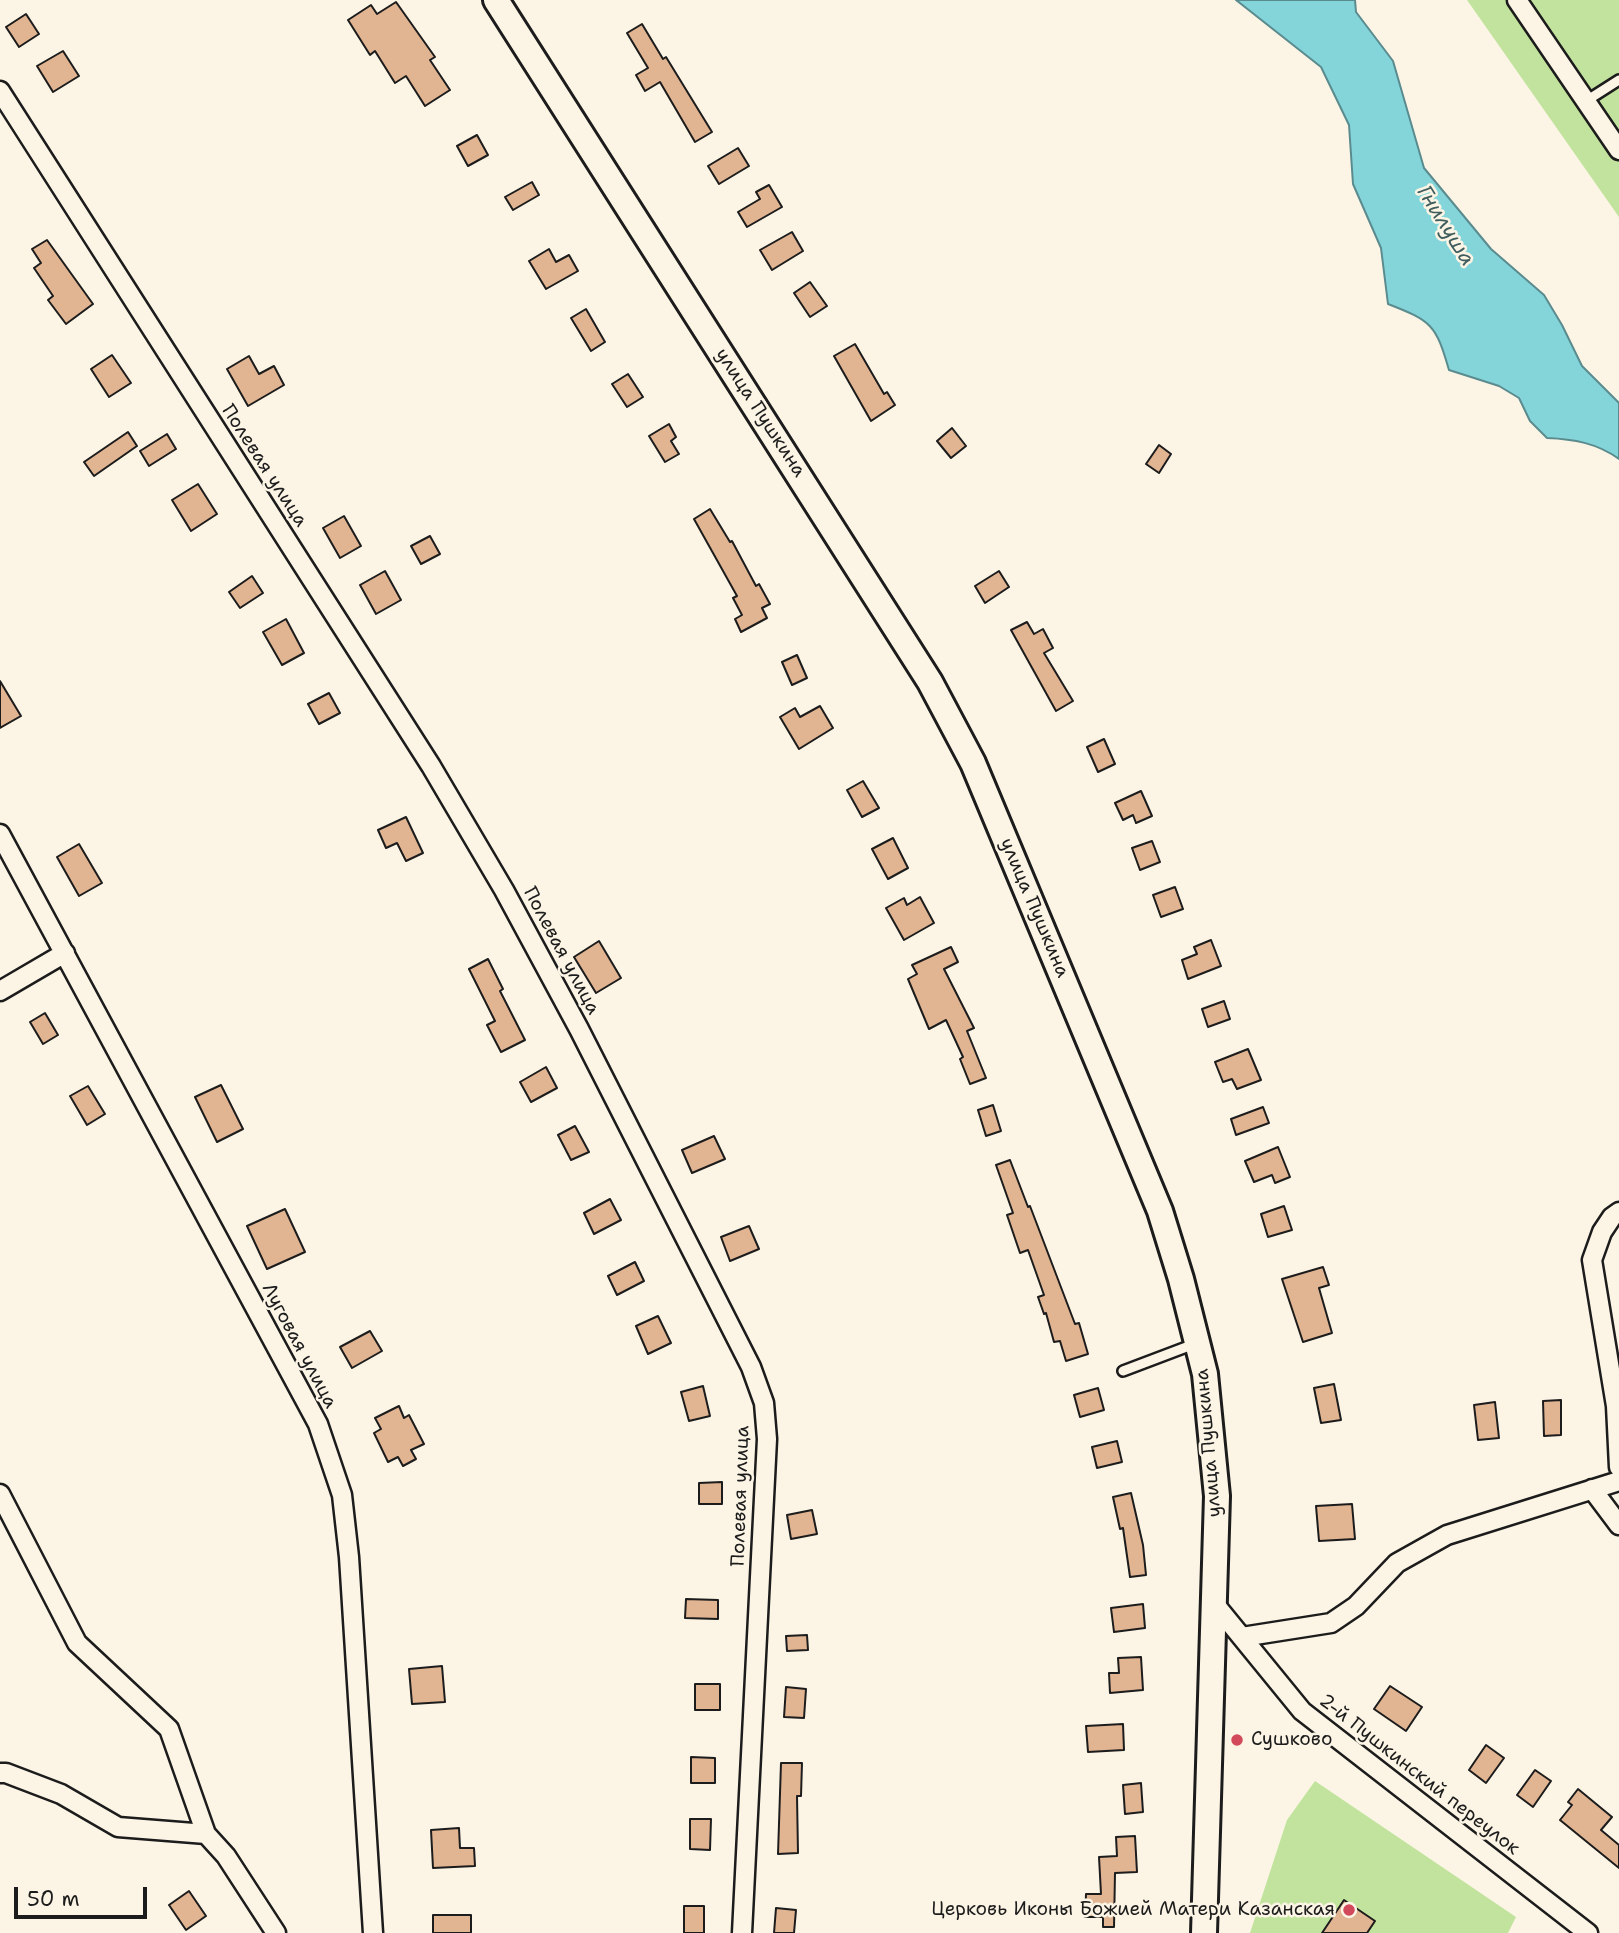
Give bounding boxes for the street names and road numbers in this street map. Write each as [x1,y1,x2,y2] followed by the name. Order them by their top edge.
[710,344,810,482] street label: улица Пушкина
[216,401,312,531] street label: Полевая улица
[994,835,1074,981] street label: улица Пушкина
[518,883,604,1019] street label: Полевая улица
[256,1280,342,1412] street label: Луговая улица
[1191,1368,1227,1518] street label: улица Пушкина
[727,1425,755,1567] street label: Полевая улица
[1314,1690,1524,1860] street label: 2-й Пушкинский переулок

